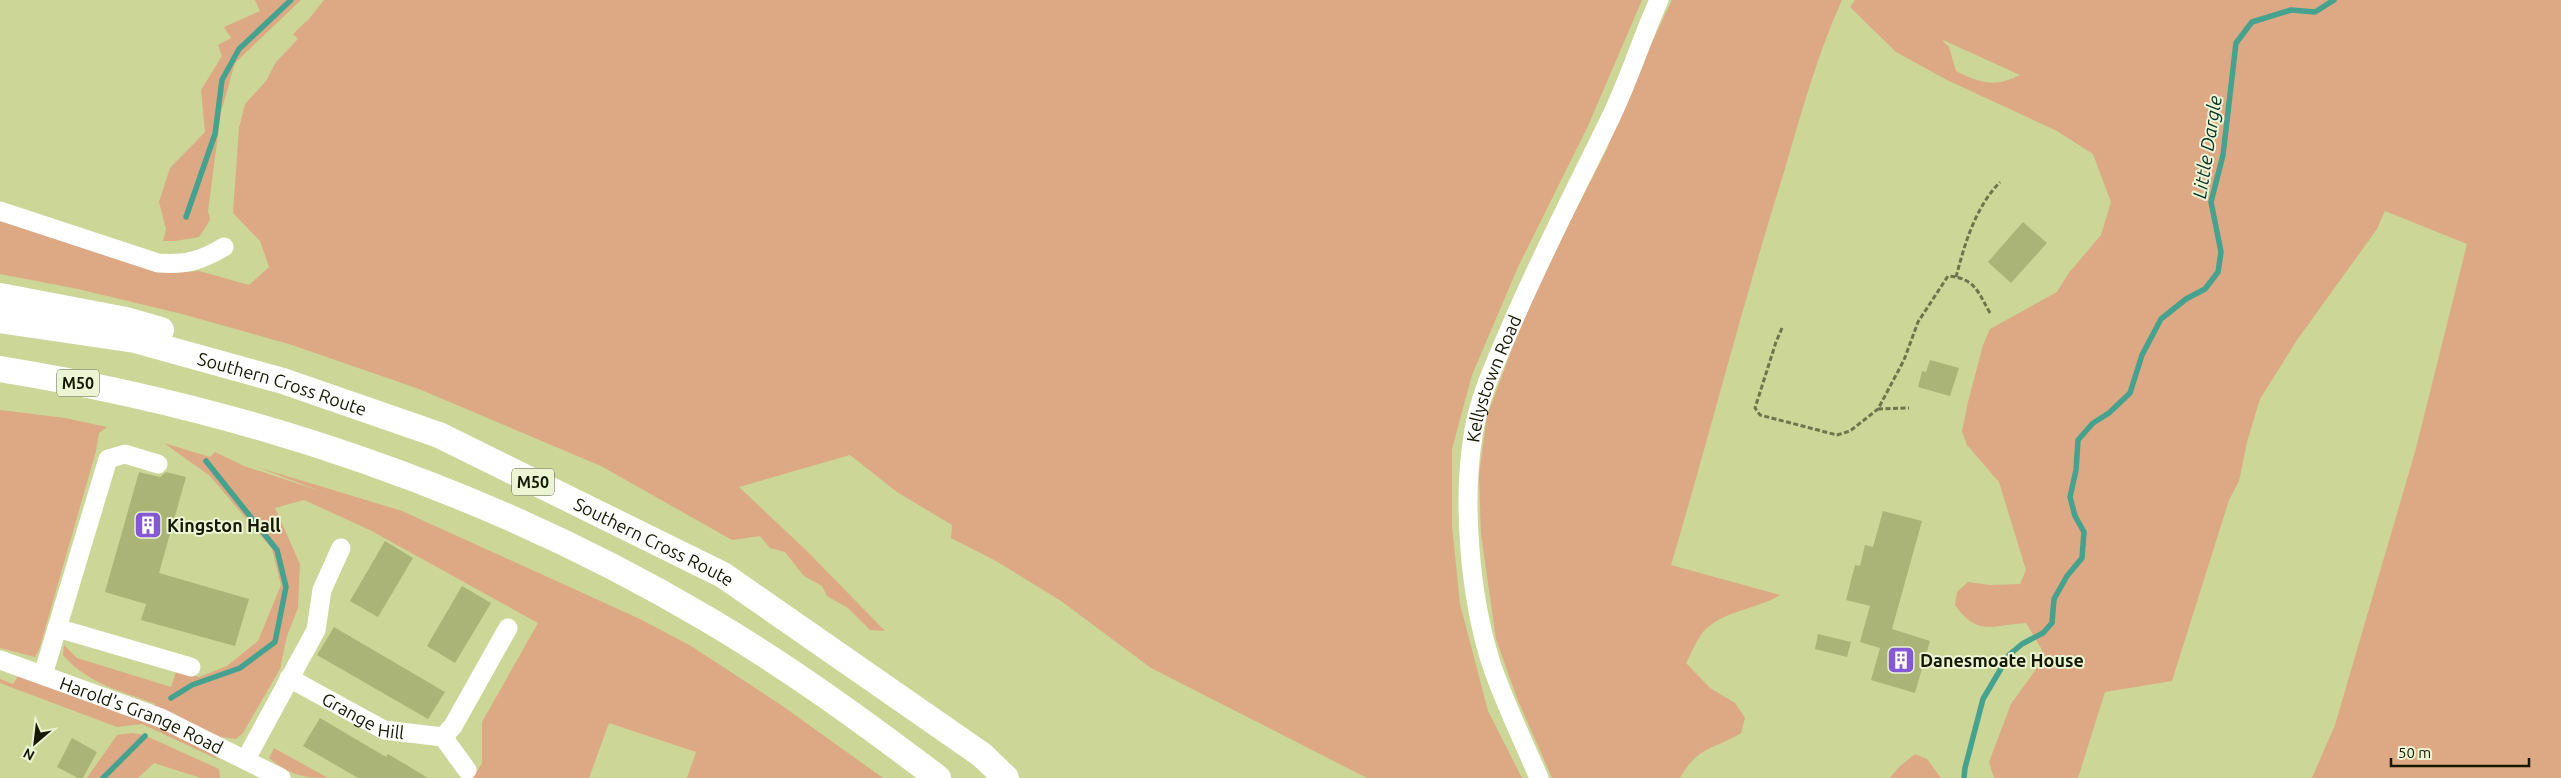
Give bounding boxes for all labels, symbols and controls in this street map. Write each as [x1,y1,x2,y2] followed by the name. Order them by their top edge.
[2188,93,2226,200] water label: Little Dargle
[1462,312,1525,444] street label: Kellystown Road
[196,348,369,419] street label: Southern Cross Route
[57,369,99,396] road number: M50
[512,468,554,496] road number: M50
[571,493,738,590] street label: Southern Cross Route
[133,510,163,540] building icon: Kingston Hall
[167,515,281,535] place label: Kingston Hall
[1886,645,1916,675] building icon: Danesmoate House
[1920,650,2084,670] place label: Danesmoate House
[57,672,227,758] street label: Harold's Grange Road
[319,688,406,742] street label: Grange Hill
[10,718,60,768] north arrow
[2391,736,2528,768] scale bar
[2398,744,2431,761] text: 50 m
[21,745,37,764] text: N

